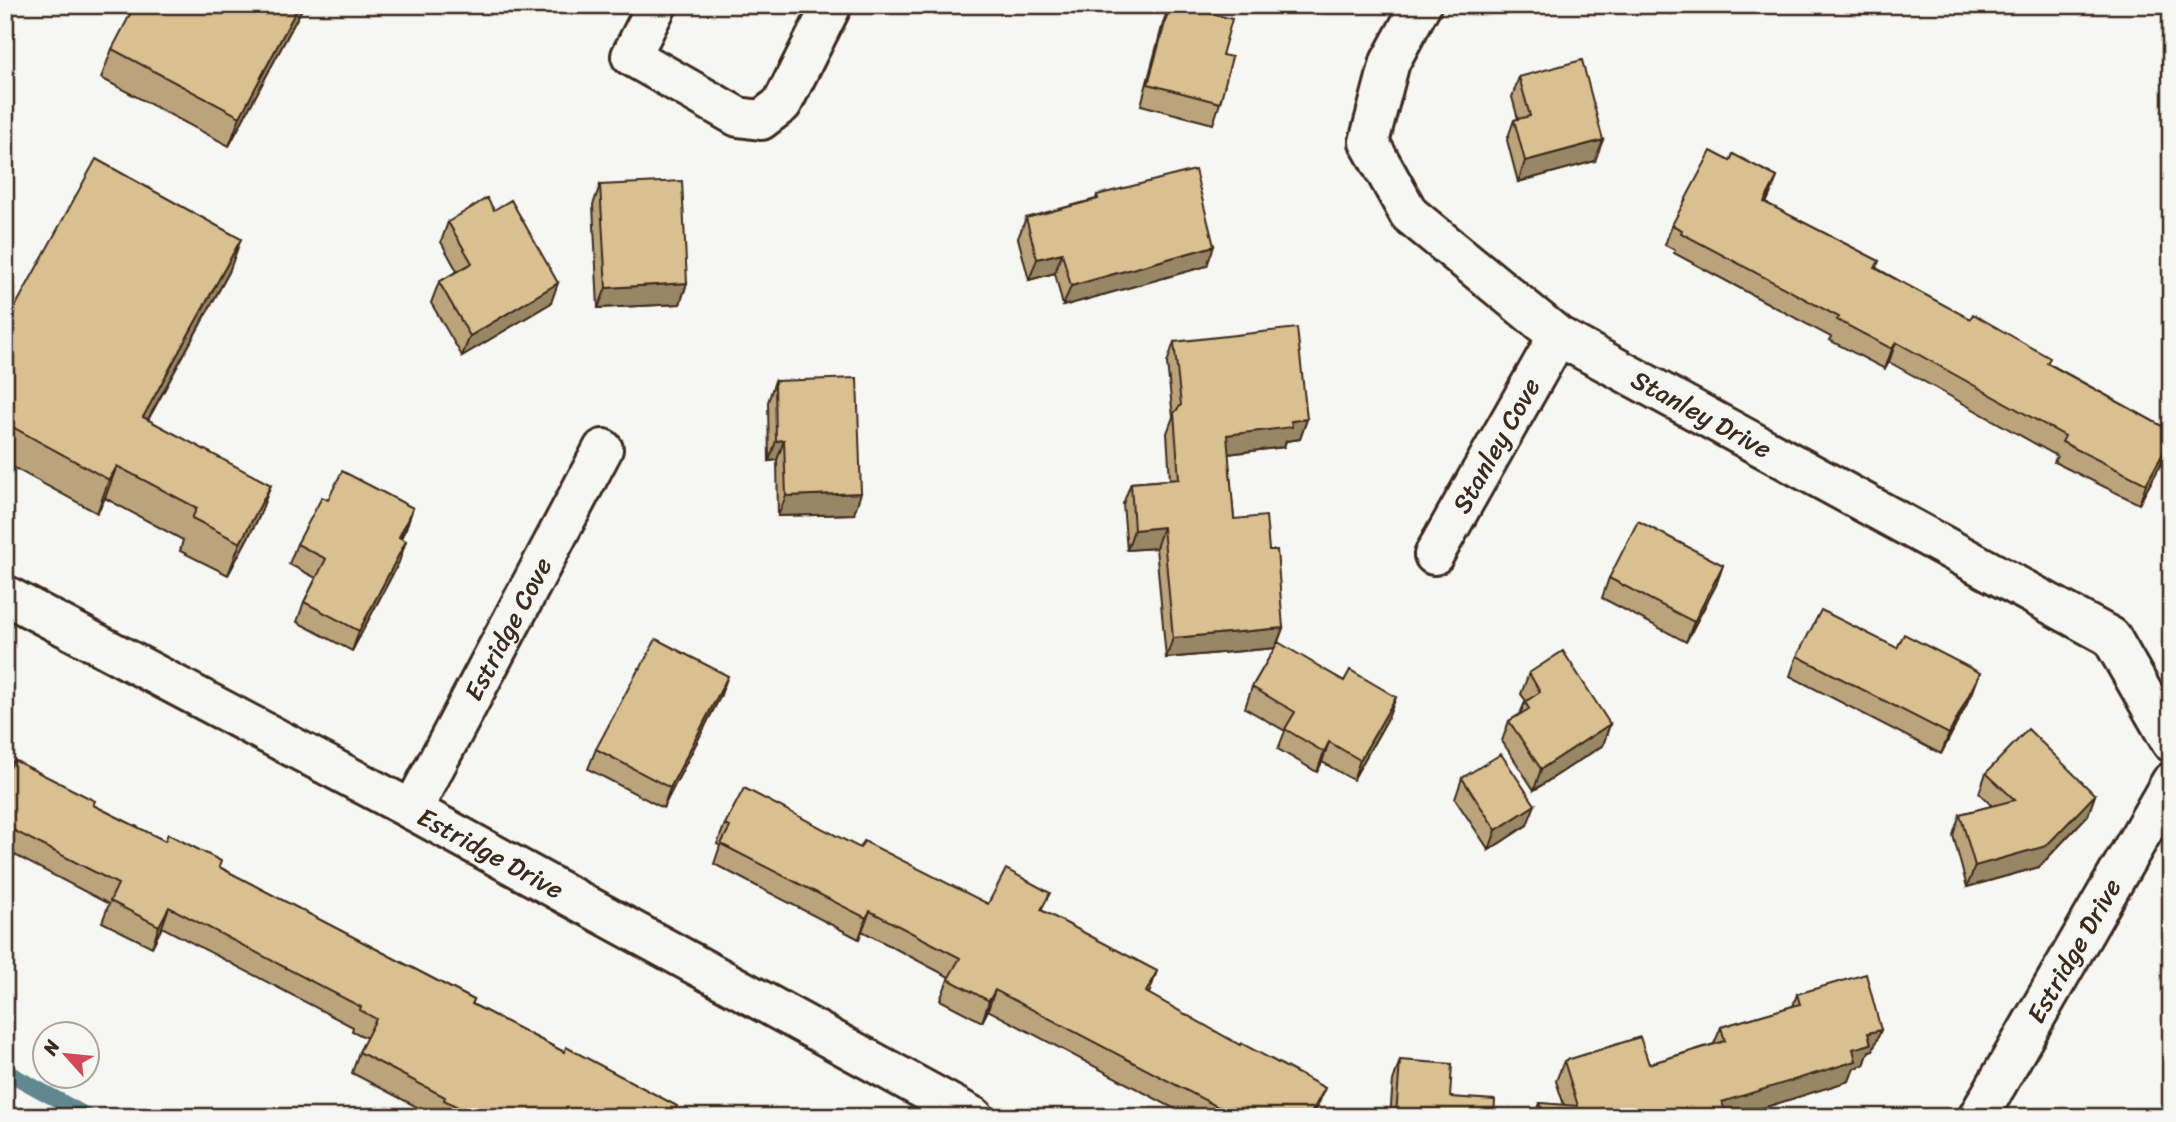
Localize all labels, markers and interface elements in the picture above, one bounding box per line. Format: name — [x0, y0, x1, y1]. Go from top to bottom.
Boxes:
street label: Stanley Drive — [1623, 357, 1781, 471]
street label: Stanley Cove — [1439, 369, 1553, 522]
street label: Estridge Cove — [451, 549, 565, 709]
street label: Estridge Drive — [409, 794, 573, 912]
street label: Estridge Drive — [2014, 869, 2134, 1032]
north arrow — [32, 1020, 102, 1090]
text: N — [33, 1033, 69, 1062]

